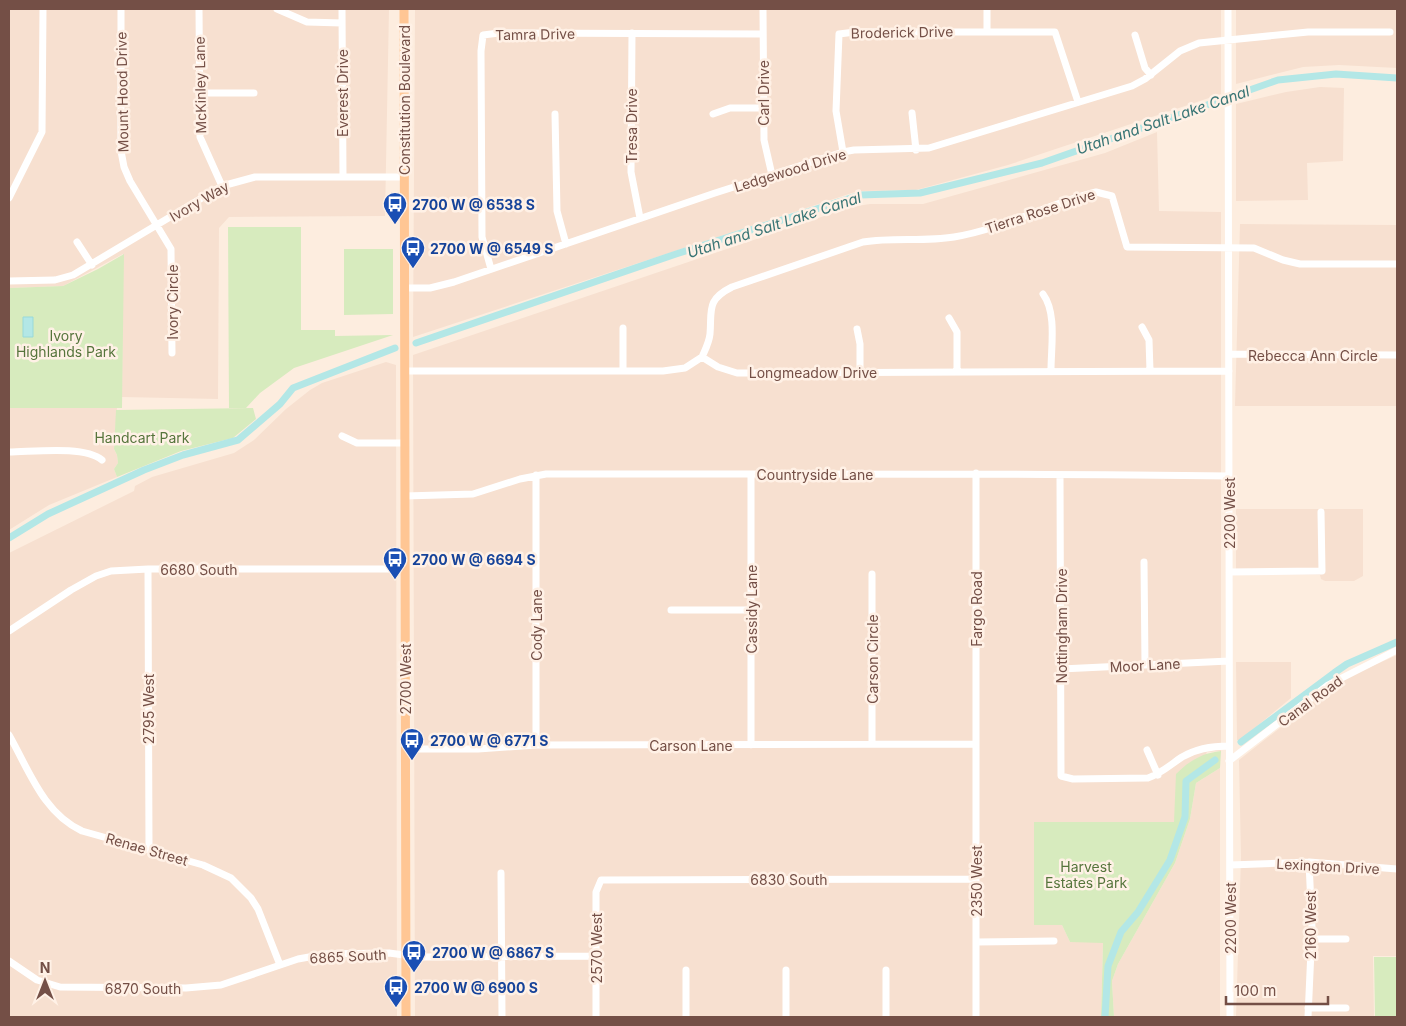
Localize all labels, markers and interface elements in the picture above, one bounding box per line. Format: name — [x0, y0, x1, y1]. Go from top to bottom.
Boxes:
street label: Broderick Drive — [851, 23, 953, 41]
street label: Constitution Boulevard — [396, 25, 413, 175]
street label: Tamra Drive — [495, 25, 575, 43]
street label: Mount Hood Drive — [112, 32, 132, 152]
street label: McKinley Lane — [191, 36, 209, 134]
street label: Everest Drive — [334, 49, 351, 137]
street label: Carl Drive — [755, 60, 772, 126]
water label: Utah and Salt Lake Canal — [1074, 81, 1252, 159]
street label: Tresa Drive — [623, 88, 640, 164]
street label: Ledgewood Drive — [732, 145, 848, 195]
street label: Ivory Way — [166, 177, 232, 225]
street label: Tierra Rose Drive — [983, 185, 1097, 237]
water label: Utah and Salt Lake Canal — [685, 188, 864, 262]
bus stop icon: 2700 W @ 6538 S — [382, 191, 408, 225]
place label: 2700 W @ 6538 S — [412, 196, 535, 213]
bus stop icon: 2700 W @ 6549 S — [400, 235, 426, 269]
place label: 2700 W @ 6549 S — [430, 240, 553, 257]
street label: Ivory Circle — [164, 264, 181, 340]
park label: Ivory Highlands Park — [16, 327, 116, 360]
street label: Rebecca Ann Circle — [1248, 347, 1378, 364]
street label: Longmeadow Drive — [749, 364, 877, 381]
park label: Handcart Park — [94, 429, 190, 446]
street label: Countryside Lane — [757, 466, 873, 483]
street label: 2200 West — [1221, 477, 1238, 549]
bus stop icon: 2700 W @ 6694 S — [382, 546, 408, 580]
place label: 2700 W @ 6694 S — [412, 551, 536, 568]
street label: 6680 South — [160, 561, 238, 578]
street label: Cassidy Lane — [743, 565, 760, 653]
street label: Nottingham Drive — [1053, 568, 1070, 684]
street label: Fargo Road — [968, 571, 985, 647]
street label: Cody Lane — [528, 589, 545, 661]
street label: Carson Circle — [864, 614, 881, 704]
street label: 2700 West — [397, 643, 414, 715]
street label: Moor Lane — [1109, 655, 1181, 675]
street label: Canal Road — [1275, 672, 1345, 730]
street label: 2795 West — [140, 673, 157, 744]
bus stop icon: 2700 W @ 6771 S — [399, 727, 425, 761]
place label: 2700 W @ 6771 S — [430, 732, 549, 749]
street label: Carson Lane — [649, 737, 733, 754]
street label: Renae Street — [104, 829, 190, 869]
street label: 2350 West — [968, 845, 985, 917]
street label: Lexington Drive — [1276, 855, 1380, 877]
park label: Harvest Estates Park — [1045, 858, 1127, 891]
street label: 6830 South — [750, 871, 828, 888]
street label: 2200 West — [1222, 882, 1239, 954]
street label: 2160 West — [1302, 890, 1319, 959]
street label: 2570 West — [588, 912, 605, 983]
bus stop icon: 2700 W @ 6867 S — [401, 939, 427, 973]
place label: 2700 W @ 6867 S — [432, 944, 554, 961]
street label: 6865 South — [309, 945, 387, 967]
north arrow — [20, 956, 70, 1006]
text: N — [40, 959, 50, 976]
bus stop icon: 2700 W @ 6900 S — [383, 974, 409, 1008]
scale bar — [1226, 974, 1328, 1006]
place label: 2700 W @ 6900 S — [414, 979, 538, 996]
street label: 6870 South — [105, 980, 181, 997]
text: 100 m — [1234, 981, 1276, 1000]

